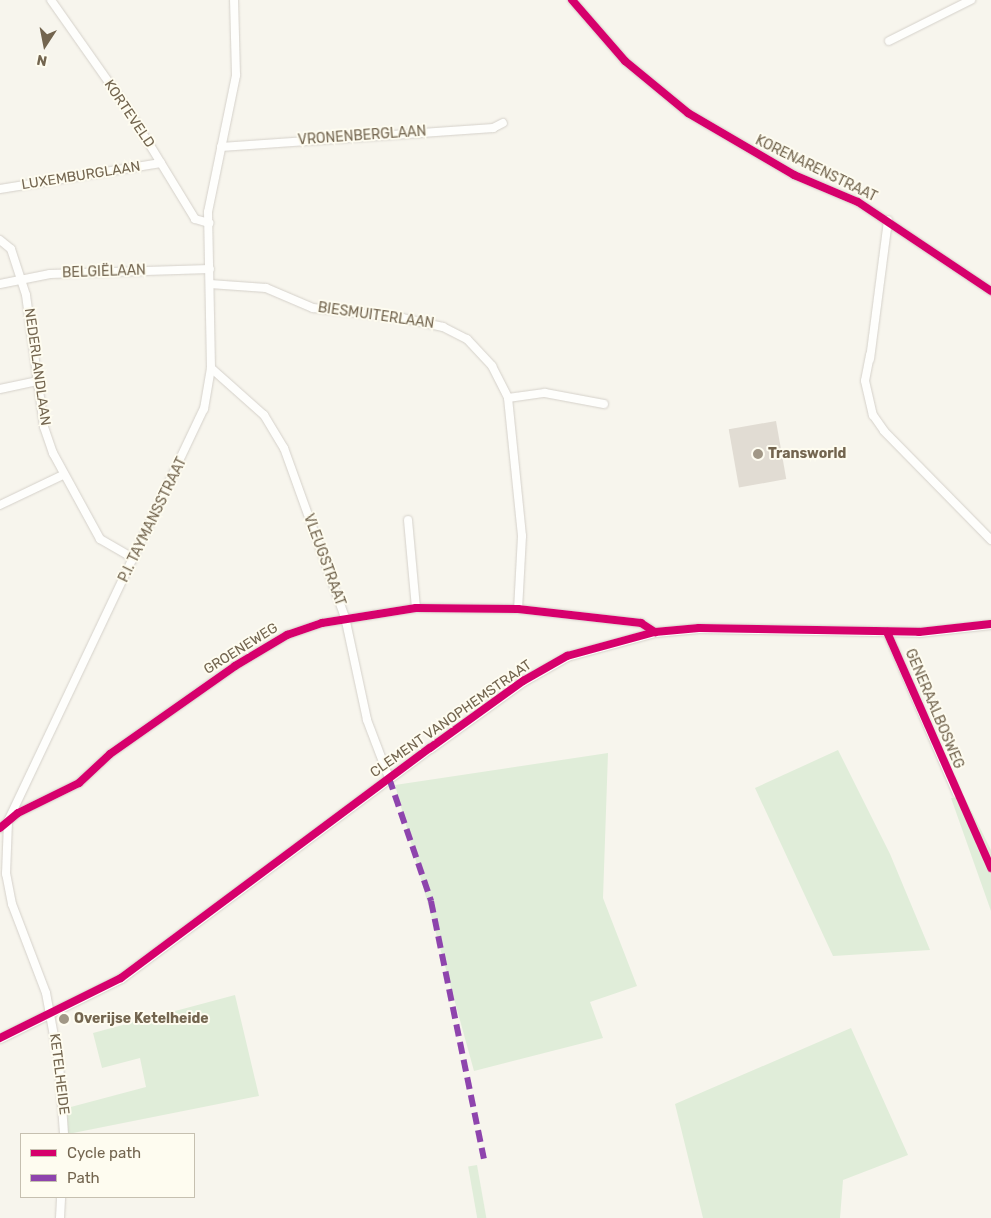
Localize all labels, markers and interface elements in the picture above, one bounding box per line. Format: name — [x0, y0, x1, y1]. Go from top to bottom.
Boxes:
north arrow — [20, 20, 70, 70]
text: N — [35, 51, 49, 70]
street label: KORTEVELD — [100, 77, 158, 151]
street label: VRONENBERGLAAN — [297, 123, 427, 149]
street label: KORENARENSTRAAT — [752, 132, 880, 206]
street label: LUXEMBURGLAAN — [20, 158, 142, 194]
street label: BELGIËLAAN — [62, 262, 146, 282]
street label: BIESMUITERLAAN — [317, 300, 435, 332]
street label: NEDERLANDLAAN — [20, 307, 54, 427]
place label: Transworld — [768, 446, 846, 462]
marker: Transworld — [752, 448, 764, 460]
street label: P.I. TAYMANSSTRAAT — [115, 455, 191, 585]
street label: VLEUGSTRAAT — [300, 512, 348, 608]
street label: GROENEWEG — [201, 620, 281, 678]
street label: GENERAALBOSWEG — [901, 647, 967, 771]
street label: CLEMENT VANOPHEMSTRAAT — [367, 657, 535, 781]
place label: Overijse Ketelheide — [74, 1011, 209, 1027]
marker: Overijse Ketelheide — [58, 1013, 70, 1025]
street label: KETELHEIDE — [46, 1032, 72, 1116]
legend — [20, 1133, 195, 1198]
text: Cycle path — [67, 1144, 141, 1162]
text: Path — [67, 1169, 100, 1187]

